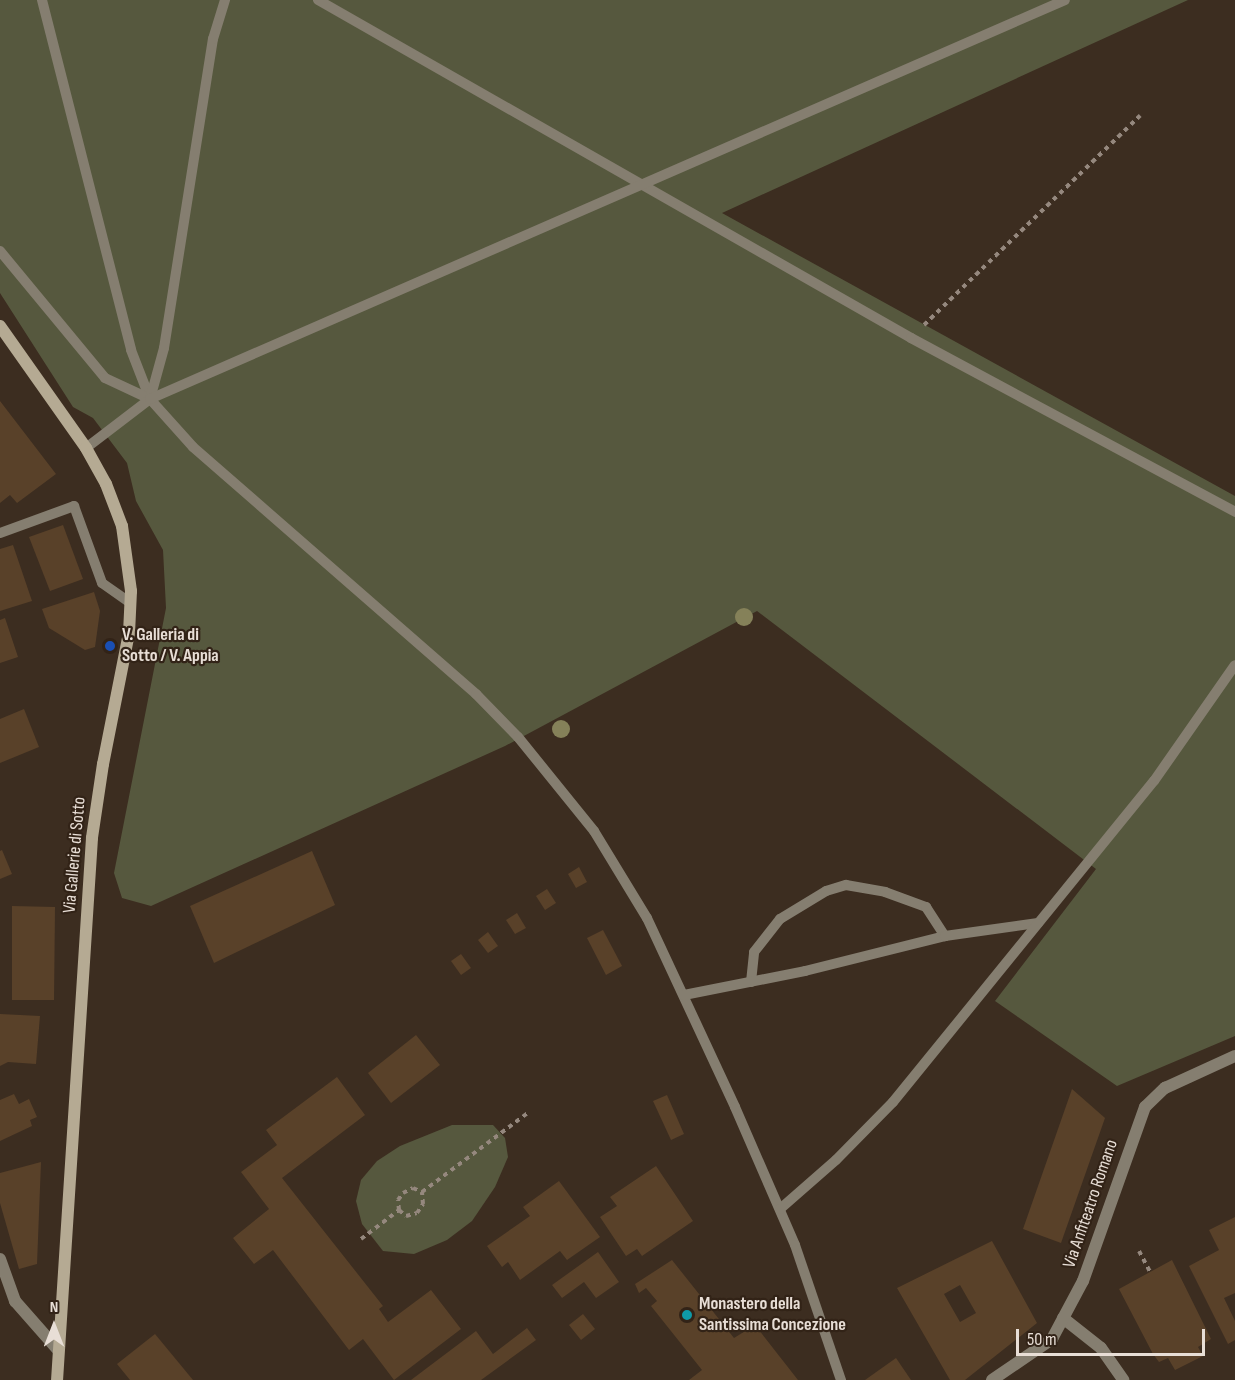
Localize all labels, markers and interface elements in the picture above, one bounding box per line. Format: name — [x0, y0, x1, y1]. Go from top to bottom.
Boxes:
place label: V. Galleria di Sotto / V. Appia — [122, 625, 219, 668]
marker: V. Galleria di Sotto / V. Appia — [103, 639, 117, 653]
street label: Via Gallerie di Sotto — [59, 796, 91, 914]
street label: Via Anfiteatro Romano — [1059, 1137, 1123, 1271]
place label: Monastero della Santissima Concezione — [699, 1294, 846, 1336]
north arrow — [24, 1296, 84, 1356]
text: N — [50, 1298, 58, 1317]
marker: Monastero della Santissima Concezione — [680, 1308, 694, 1322]
scale bar — [1019, 1317, 1208, 1355]
text: 50 m — [1027, 1329, 1057, 1350]

